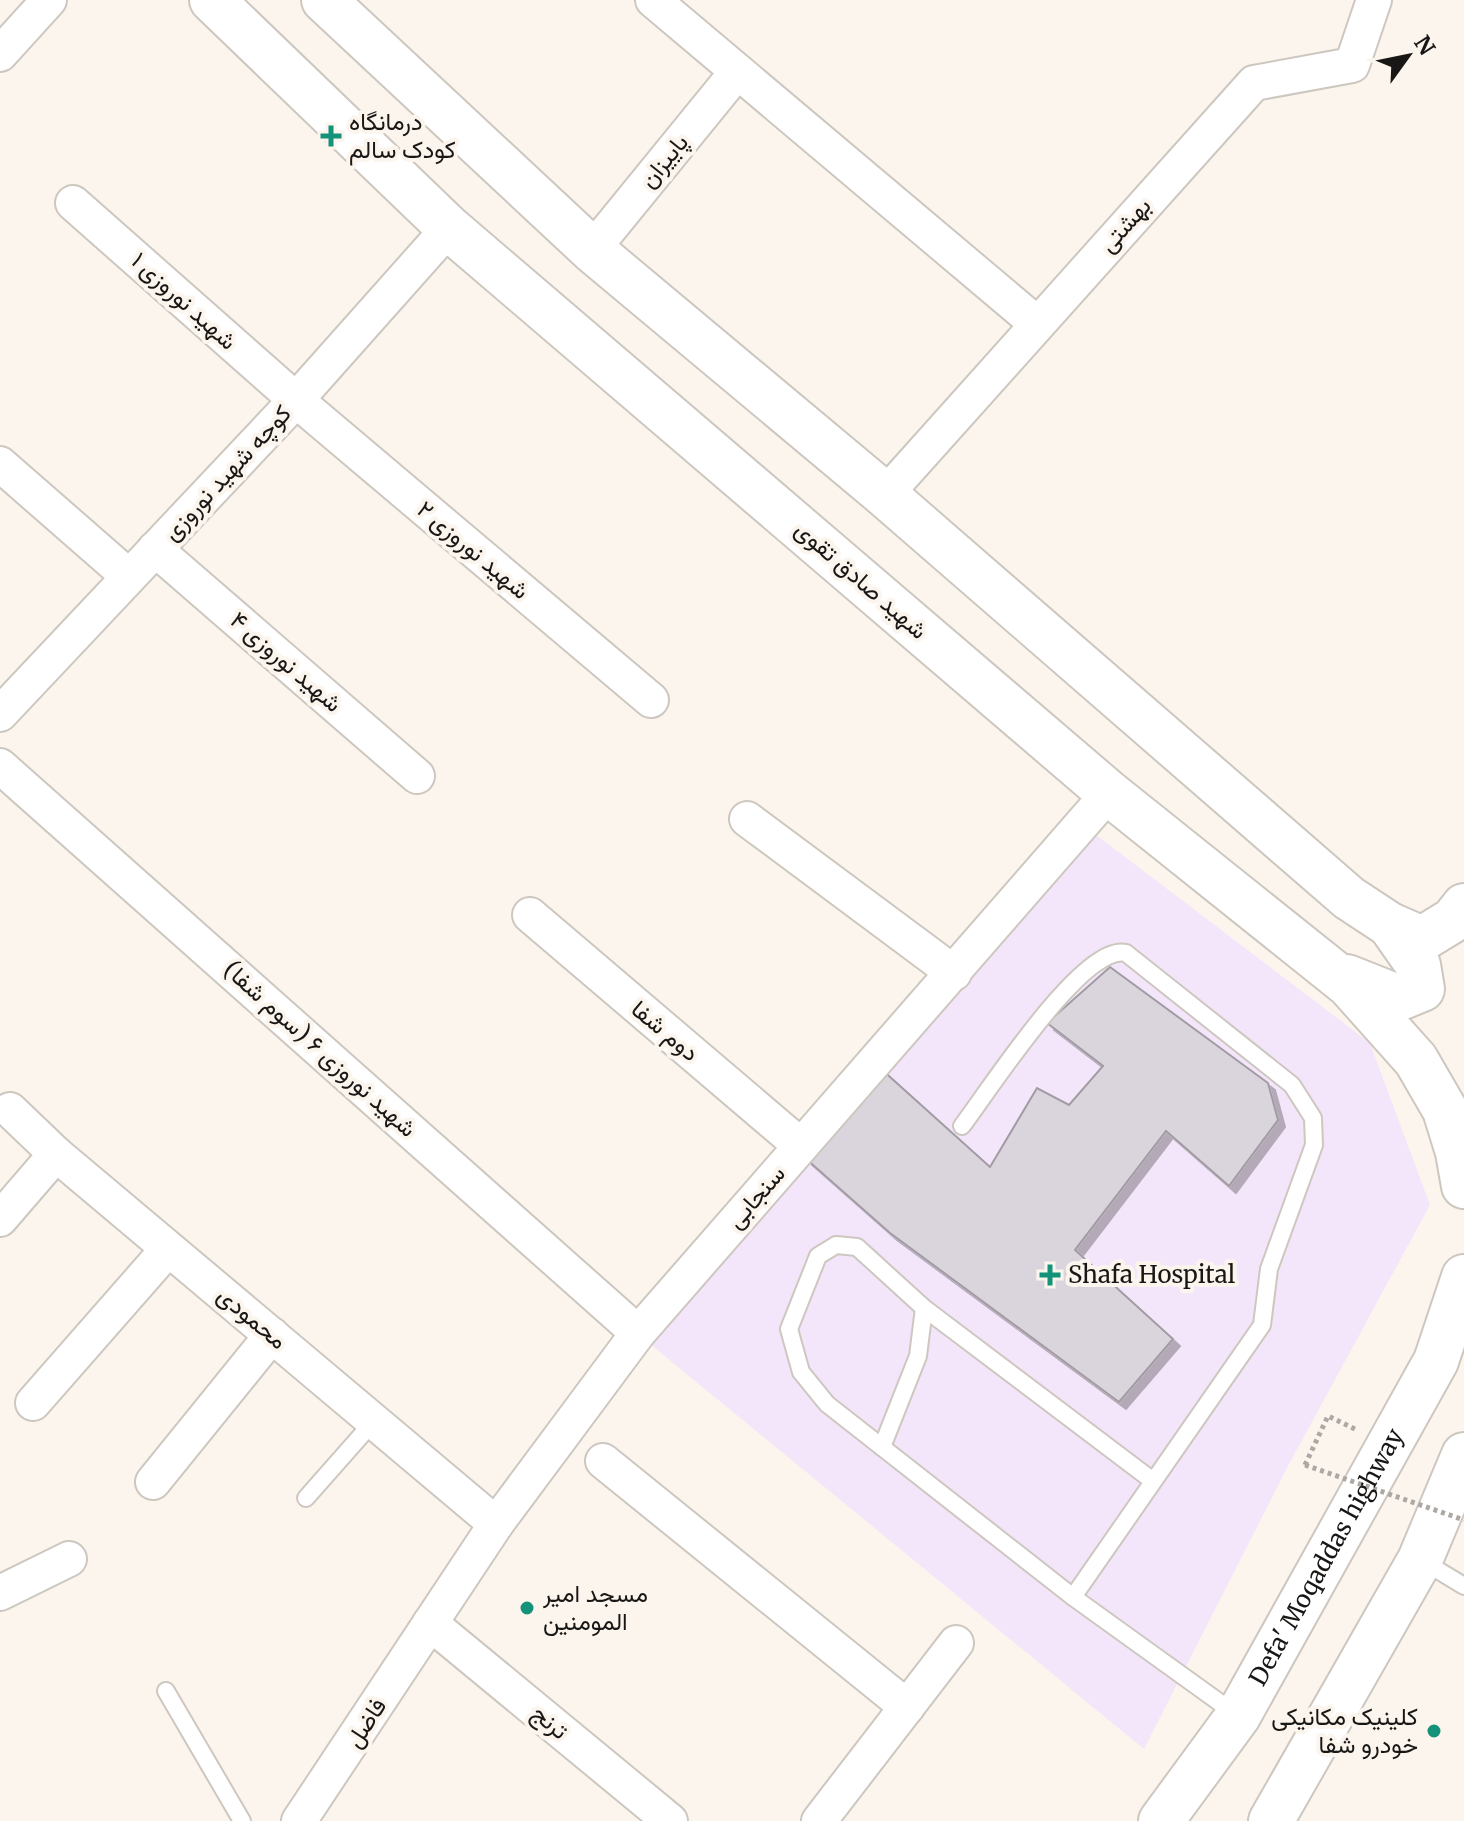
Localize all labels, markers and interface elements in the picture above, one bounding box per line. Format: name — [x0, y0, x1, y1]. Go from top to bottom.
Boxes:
north arrow — [1368, 16, 1448, 96]
text: N — [1408, 30, 1442, 61]
place label: درمانگاه کودک سالم — [349, 106, 456, 166]
marker: درمانگاه کودک سالم — [320, 125, 342, 147]
street label: پاییزان — [632, 127, 696, 195]
street label: بهشتی — [1092, 191, 1157, 259]
street label: شهید نوروزی ۱ — [125, 245, 244, 356]
street label: کوچه شهید نوروزی — [156, 398, 298, 548]
street label: شهید نوروزی ۲ — [411, 494, 536, 606]
street label: شهید صادق تقوی — [789, 514, 934, 646]
street label: شهید نوروزی ۴ — [224, 604, 349, 719]
street label: شهید نوروزی ۶ (سوم شفا) — [217, 954, 423, 1144]
street label: دوم شفا — [624, 993, 706, 1069]
street label: سنجابی — [719, 1158, 792, 1235]
place label: Shafa Hospital — [1068, 1259, 1235, 1290]
marker: Shafa Hospital — [1039, 1264, 1061, 1286]
street label: محمودی — [211, 1279, 294, 1356]
street label: Defa' Moqaddas highway — [1242, 1423, 1410, 1691]
place label: مسجد امیر المومنین — [542, 1578, 648, 1637]
marker: مسجد امیر المومنین — [518, 1599, 536, 1617]
street label: فاضل — [338, 1692, 393, 1754]
street label: ترنج — [524, 1697, 575, 1747]
place label: کلینیک مکانیکی خودرو شفا — [1271, 1701, 1418, 1760]
marker: کلینیک مکانیکی خودرو شفا — [1425, 1722, 1443, 1740]

